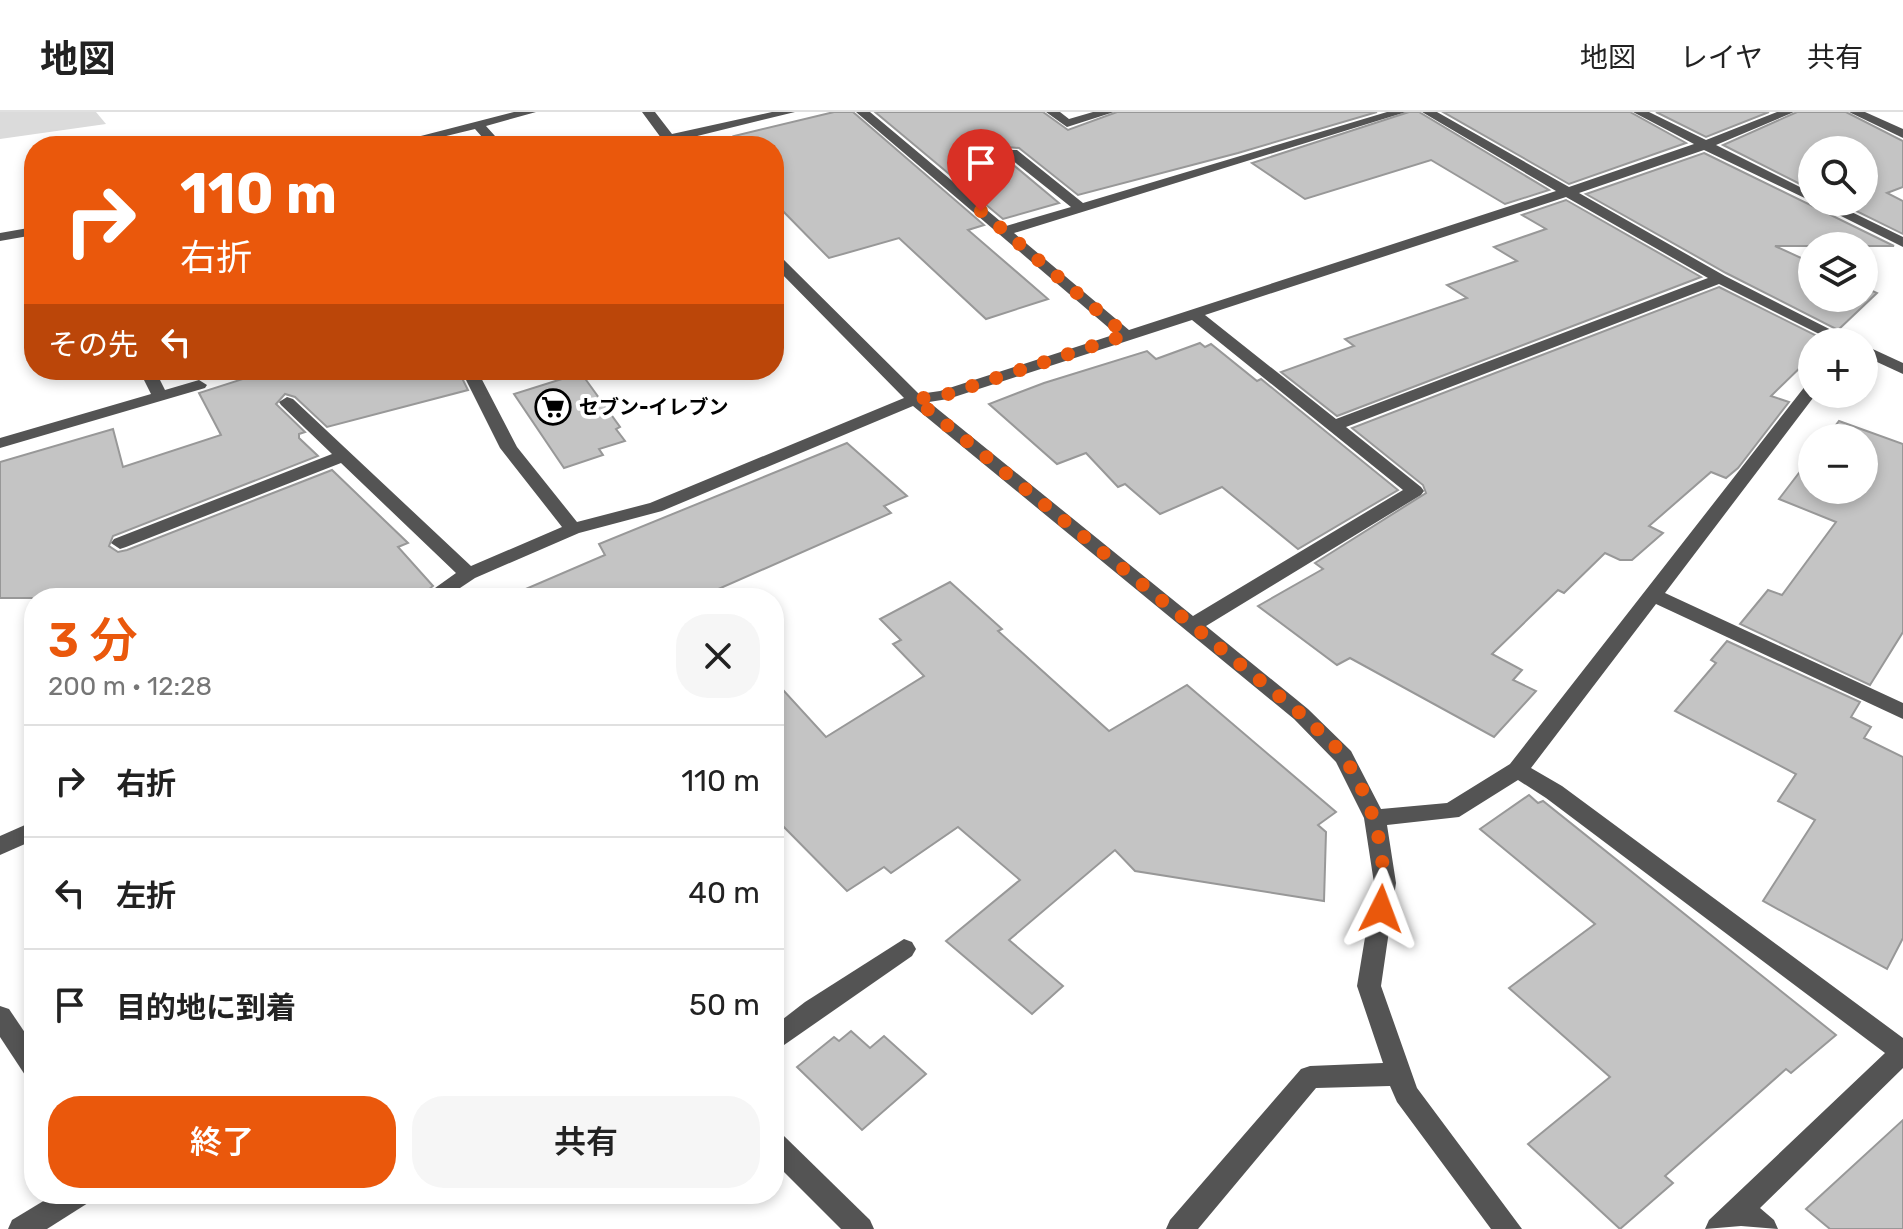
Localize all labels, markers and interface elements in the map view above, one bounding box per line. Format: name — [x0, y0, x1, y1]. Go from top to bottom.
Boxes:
text: 地図 — [40, 36, 116, 82]
text: 地図 — [1580, 41, 1636, 74]
text: レイヤ — [1680, 41, 1763, 74]
text: 共有 — [1807, 41, 1863, 74]
pin — [947, 129, 1015, 211]
map controls — [1798, 136, 1878, 504]
button: search — [1798, 136, 1878, 216]
icon: arrive — [959, 141, 1003, 185]
text: 110 m — [180, 161, 337, 227]
icon: right — [48, 168, 152, 272]
button: layers — [1798, 232, 1878, 312]
text: 右折 — [180, 236, 252, 279]
icon: left — [154, 320, 198, 364]
text: その先 — [48, 327, 138, 363]
button: + — [1798, 328, 1878, 408]
supermarket icon: セブン-イレブン — [534, 388, 572, 426]
place label: セブン-イレブン — [579, 395, 729, 419]
button: − — [1798, 424, 1878, 504]
text: 3 分 — [48, 612, 138, 669]
button: close — [676, 614, 760, 698]
text: 200 m · 12:28 — [48, 671, 212, 702]
icon: right — [48, 759, 92, 803]
text: 110 m — [681, 763, 760, 799]
text: 右折 — [116, 766, 176, 802]
position arrow — [1339, 867, 1423, 951]
icon: left — [48, 871, 92, 915]
text: 40 m — [688, 875, 760, 911]
text: 左折 — [116, 878, 176, 914]
icon: arrive — [48, 983, 92, 1027]
text: 50 m — [689, 987, 760, 1023]
text: 目的地に到着 — [116, 990, 296, 1026]
button: 終了 — [48, 1096, 396, 1188]
button: 共有 — [412, 1096, 760, 1188]

